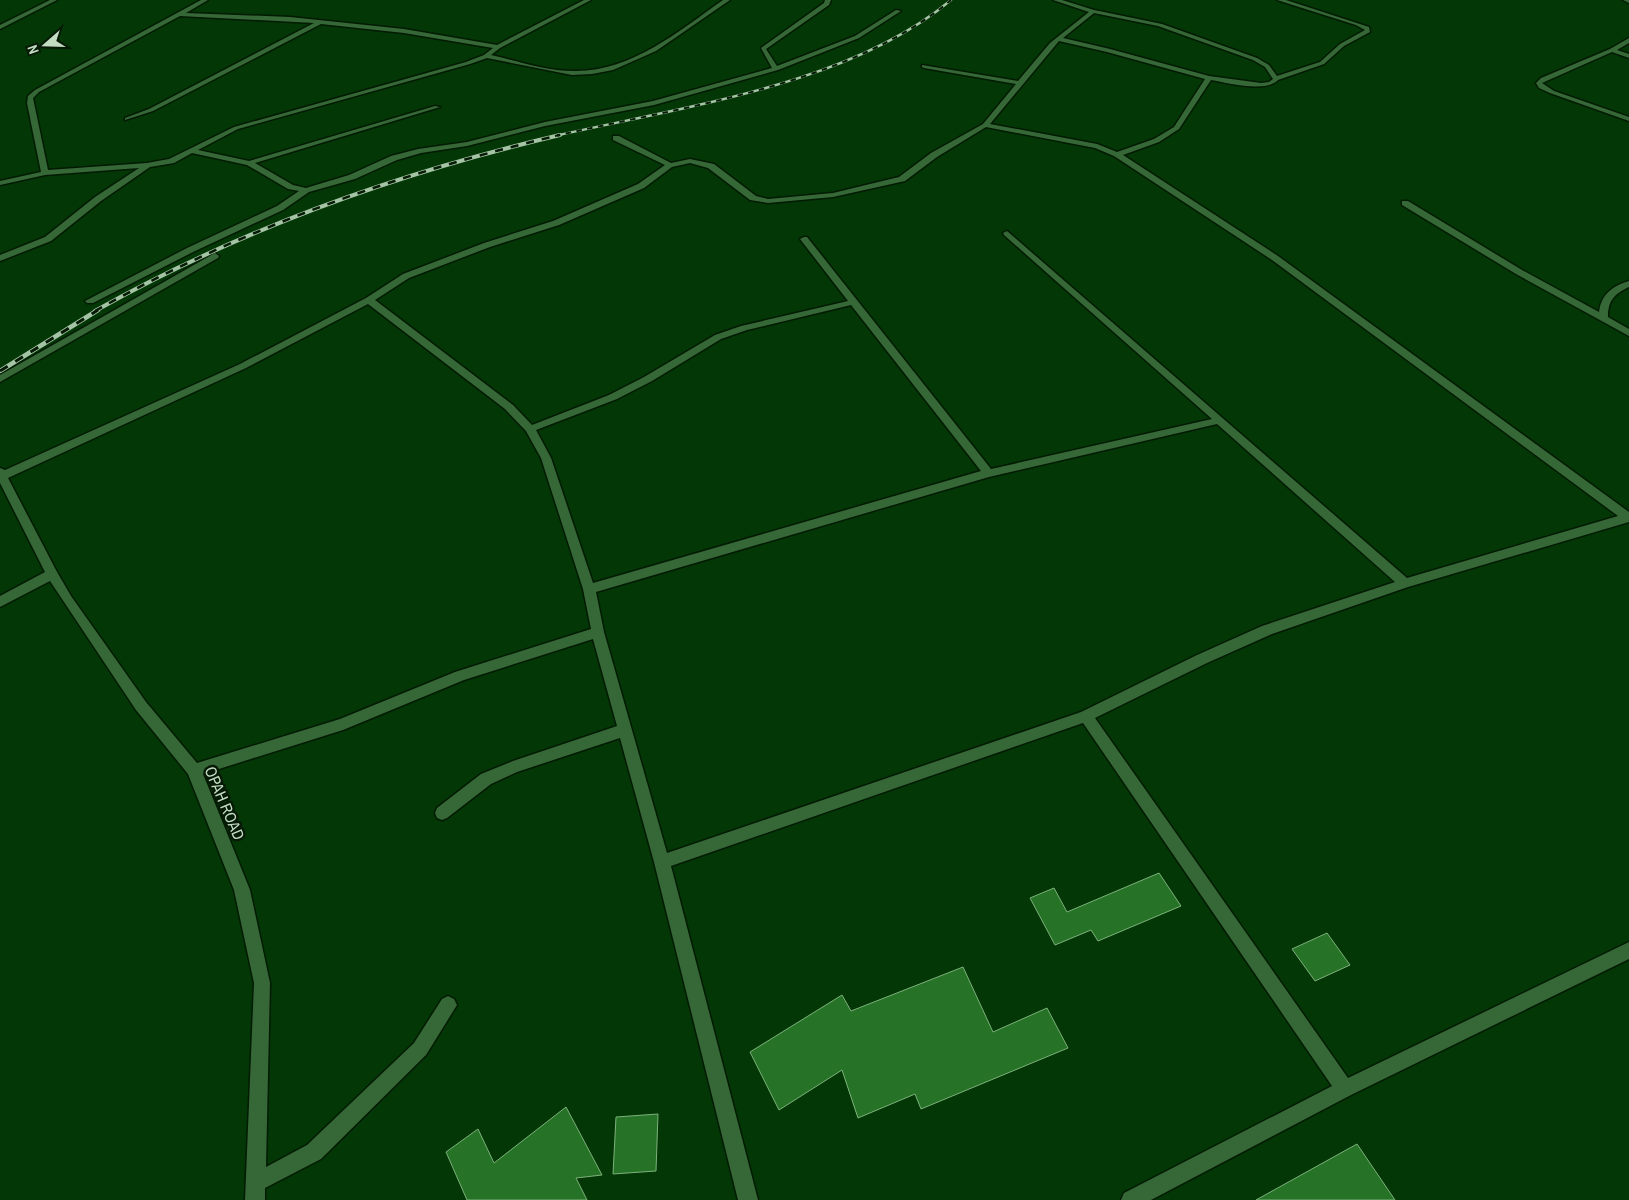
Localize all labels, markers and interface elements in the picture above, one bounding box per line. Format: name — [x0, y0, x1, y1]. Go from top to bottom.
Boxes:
north arrow — [20, 20, 70, 70]
text: N — [23, 42, 43, 56]
street label: OPAH ROAD — [200, 763, 250, 843]

